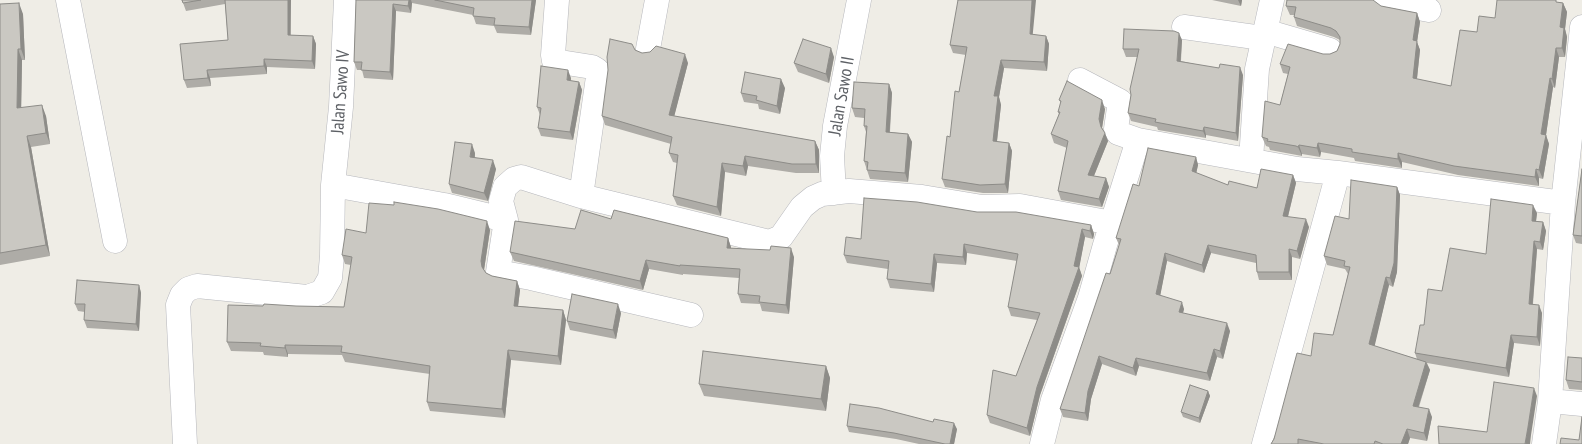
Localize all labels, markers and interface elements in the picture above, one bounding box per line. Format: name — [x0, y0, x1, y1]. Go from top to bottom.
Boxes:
street label: Jalan Sawo IV — [327, 49, 355, 135]
street label: Jalan Sawo II — [824, 55, 860, 137]

